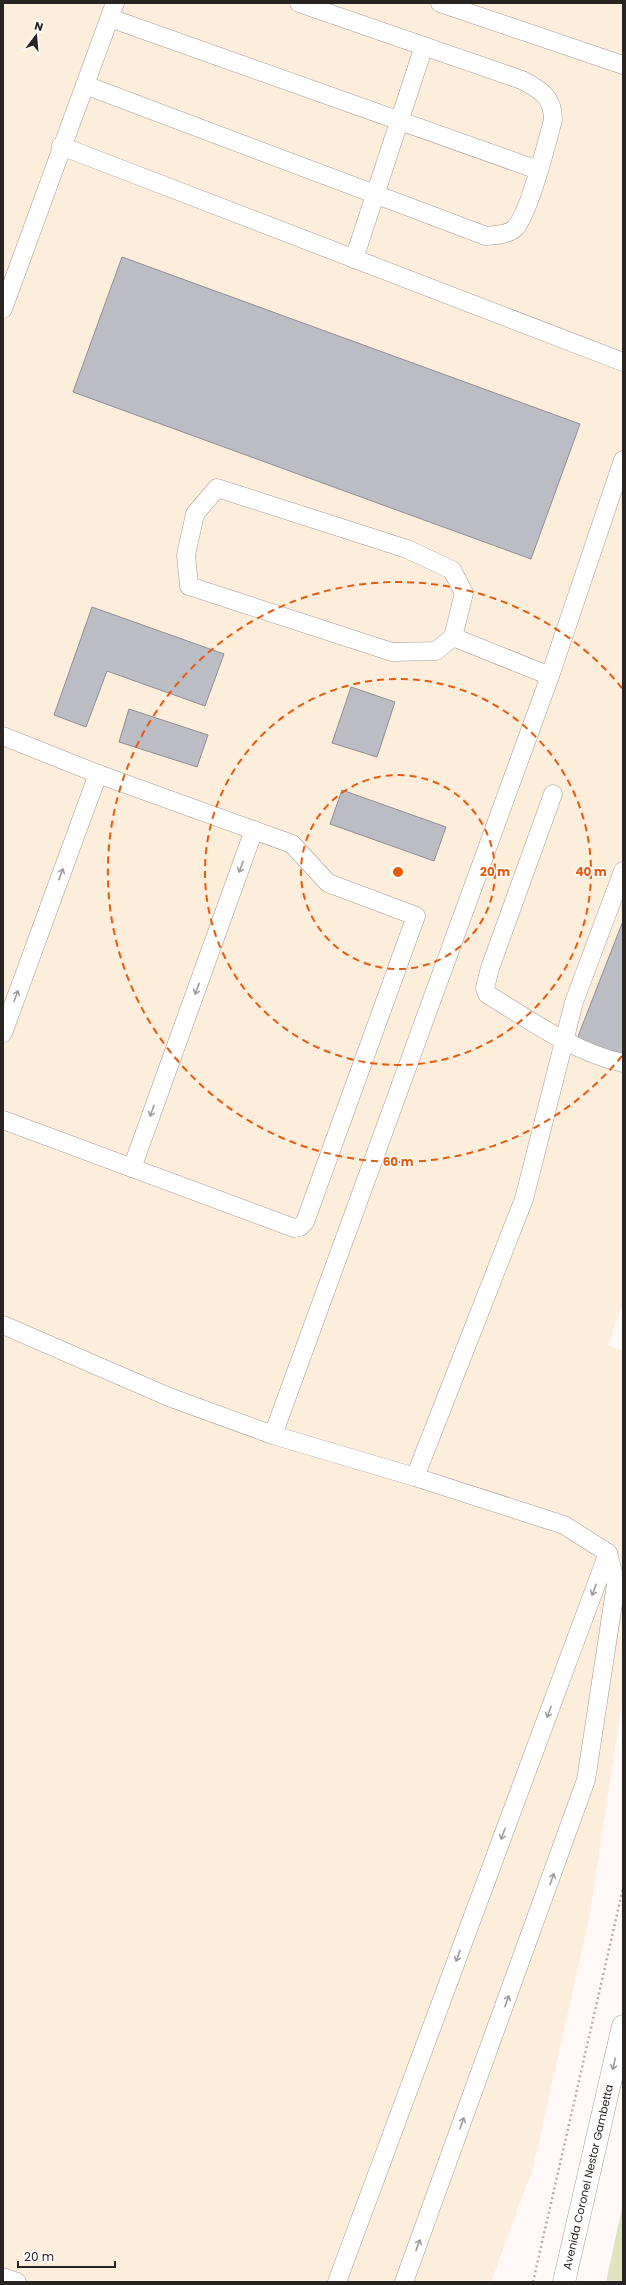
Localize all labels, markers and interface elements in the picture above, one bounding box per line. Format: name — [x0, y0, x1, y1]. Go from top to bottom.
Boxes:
north arrow — [16, 16, 56, 56]
text: N — [33, 18, 45, 35]
one-way arrow — [237, 860, 244, 873]
text: 20 m — [480, 863, 510, 880]
text: 40 m — [575, 863, 607, 880]
centre of rings — [391, 865, 405, 879]
one-way arrow — [58, 869, 66, 881]
one-way arrow — [192, 982, 200, 994]
one-way arrow — [13, 991, 21, 1003]
one-way arrow — [148, 1105, 156, 1117]
text: 60 m — [383, 1153, 414, 1170]
one-way arrow — [590, 1583, 597, 1596]
one-way arrow — [544, 1705, 552, 1717]
one-way arrow — [499, 1827, 507, 1839]
one-way arrow — [548, 1873, 556, 1885]
one-way arrow — [454, 1949, 462, 1961]
one-way arrow — [504, 1995, 511, 2008]
one-way arrow — [610, 2057, 618, 2070]
street label: Avenida Coronel Nestor Gambetta — [559, 2083, 617, 2271]
one-way arrow — [459, 2118, 467, 2130]
one-way arrow — [414, 2240, 422, 2252]
scale bar — [18, 2243, 115, 2269]
text: 20 m — [24, 2248, 54, 2265]

